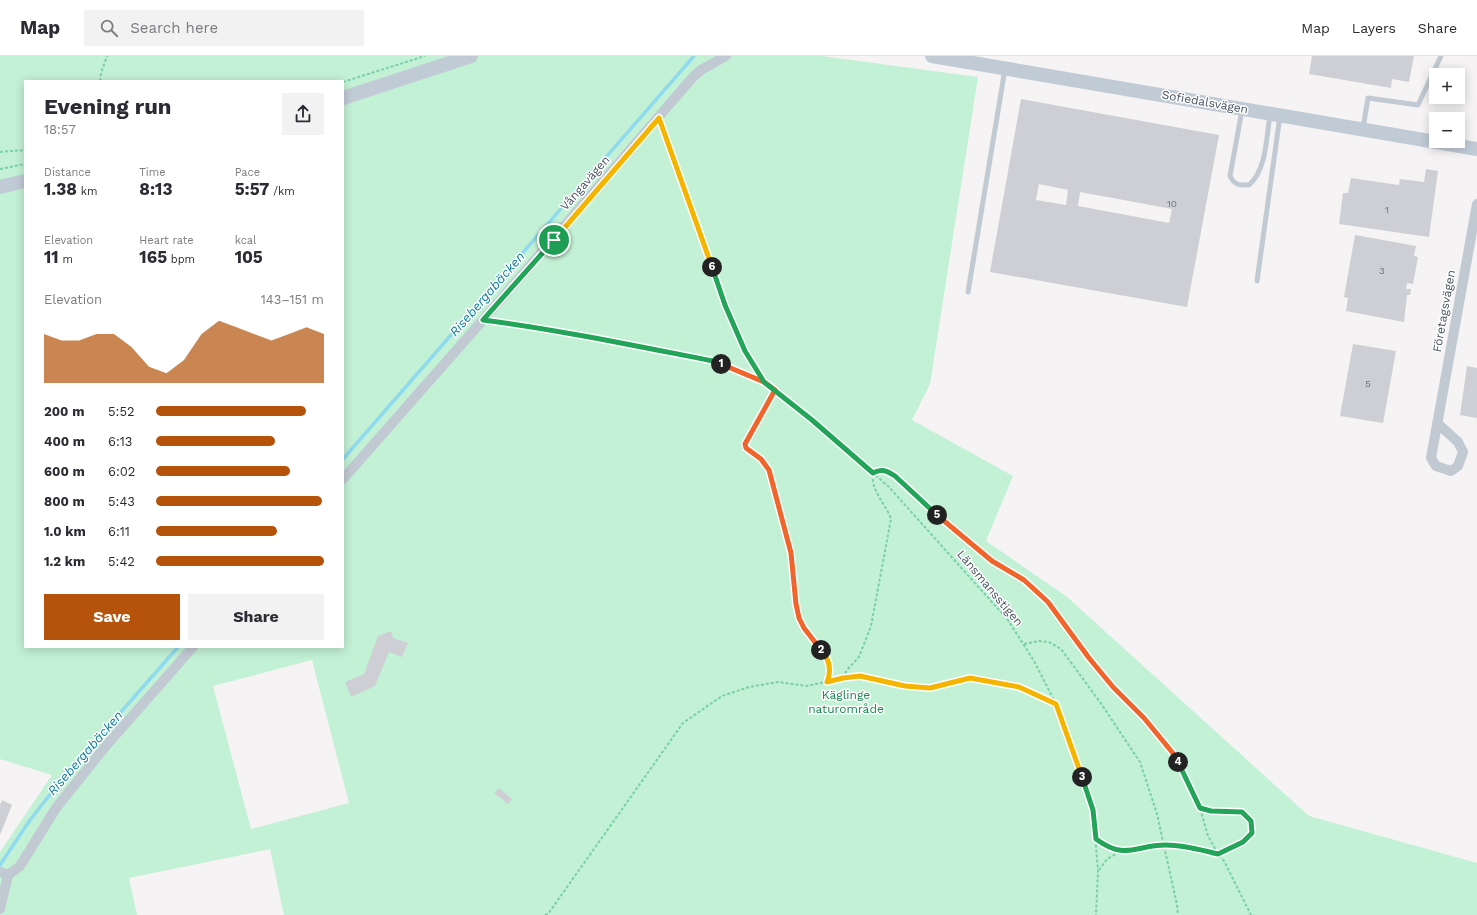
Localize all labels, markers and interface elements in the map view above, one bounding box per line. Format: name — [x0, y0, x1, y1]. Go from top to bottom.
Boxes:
search box — [84, 10, 364, 46]
text: Map — [20, 16, 60, 39]
icon: search — [98, 17, 120, 39]
text: Search here — [130, 19, 218, 37]
text: Map — [1301, 20, 1330, 36]
text: Layers — [1352, 20, 1396, 36]
text: Share — [1418, 20, 1457, 36]
map controls — [1429, 68, 1465, 148]
button: + — [1429, 68, 1465, 104]
street label: Sofiedalsvägen — [1161, 88, 1249, 116]
button: share — [282, 93, 324, 135]
text: Evening run — [44, 94, 172, 119]
button: − — [1429, 112, 1465, 148]
text: 18:57 — [44, 122, 76, 137]
street label: Vångavägen — [557, 153, 613, 213]
text: Distance — [44, 166, 91, 179]
text: Time — [139, 166, 166, 179]
text: Pace — [235, 166, 260, 179]
text: 1.38 — [44, 179, 77, 199]
text: 8:13 — [139, 179, 173, 199]
text: 5:57 — [235, 179, 269, 199]
text: km — [77, 185, 97, 198]
text: /km — [269, 185, 295, 198]
house number: 10 — [1167, 198, 1177, 209]
house number: 1 — [1385, 204, 1389, 215]
pin — [537, 223, 571, 257]
icon: arrive — [543, 229, 565, 251]
text: Elevation — [44, 234, 93, 247]
text: Heart rate — [139, 234, 194, 247]
text: kcal — [235, 234, 256, 247]
text: 11 — [44, 247, 59, 267]
text: 165 — [139, 247, 167, 267]
text: 105 — [235, 247, 263, 267]
water label: Risebergabäcken — [446, 249, 528, 339]
text: m — [59, 253, 73, 266]
text: bpm — [167, 253, 195, 266]
pin: 6 — [702, 257, 722, 277]
text: 6 — [709, 260, 715, 273]
house number: 3 — [1379, 265, 1385, 276]
street label: Företagsvägen — [1430, 269, 1458, 353]
text: Elevation — [44, 292, 102, 307]
text: 143–151 m — [261, 292, 324, 307]
pin: 1 — [711, 354, 731, 374]
text: 1 — [719, 357, 723, 370]
house number: 5 — [1365, 378, 1371, 389]
text: 200 m — [44, 404, 84, 419]
text: 5:52 — [108, 404, 135, 419]
text: 400 m — [44, 434, 85, 449]
text: 6:13 — [108, 434, 132, 449]
text: 600 m — [44, 464, 85, 479]
text: 6:02 — [108, 464, 135, 479]
text: 800 m — [44, 494, 85, 509]
text: 5:43 — [108, 494, 135, 509]
pin: 5 — [927, 505, 947, 525]
text: 5 — [934, 508, 940, 521]
text: 1.0 km — [44, 524, 86, 539]
text: 6:11 — [108, 524, 130, 539]
street label: Länsmansstigen — [954, 547, 1026, 629]
text: 1.2 km — [44, 554, 85, 569]
text: 5:42 — [108, 554, 135, 569]
button: Save — [44, 594, 180, 640]
button: Share — [188, 594, 324, 640]
pin: 2 — [811, 640, 831, 660]
text: 2 — [818, 643, 824, 656]
park label: Käglinge naturområde — [808, 688, 884, 716]
water label: Risebergabäcken — [44, 708, 126, 798]
pin: 4 — [1168, 752, 1188, 772]
text: 4 — [1174, 755, 1182, 768]
pin: 3 — [1072, 767, 1092, 787]
text: 3 — [1079, 770, 1085, 783]

